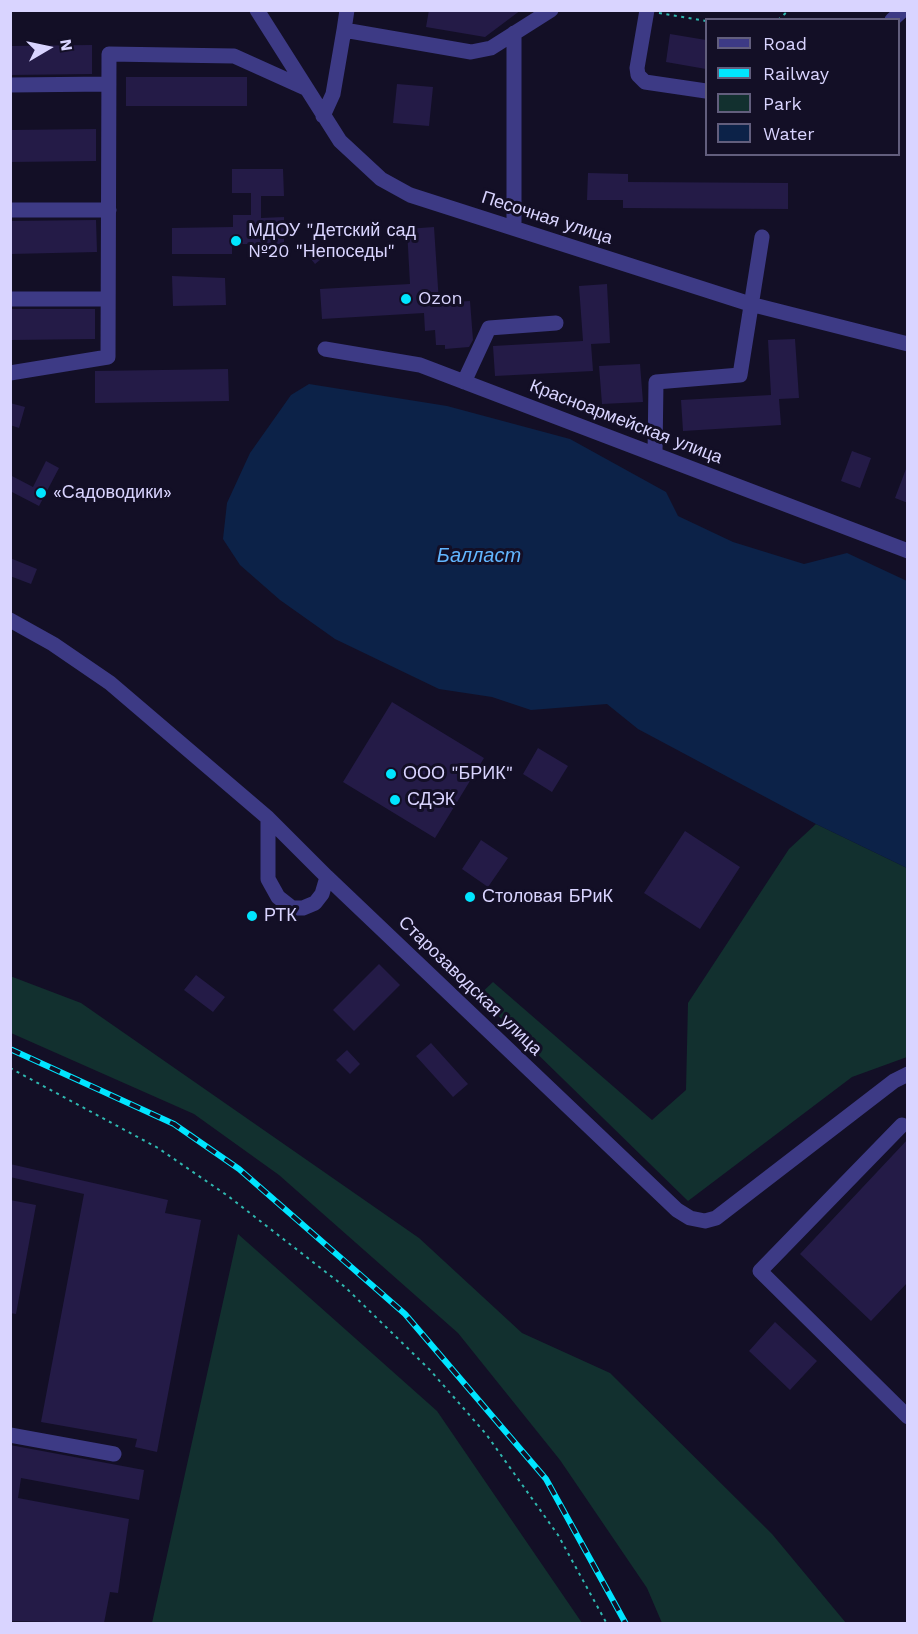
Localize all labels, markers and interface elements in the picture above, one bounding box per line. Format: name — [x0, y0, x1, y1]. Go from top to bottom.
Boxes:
north arrow — [18, 18, 78, 78]
legend — [705, 18, 900, 156]
text: Road — [763, 33, 807, 54]
text: N — [56, 38, 77, 52]
text: Railway — [763, 63, 829, 84]
text: Park — [763, 93, 802, 114]
text: Water — [763, 123, 815, 144]
street label: Песочная улица — [479, 187, 615, 249]
place label: МДОУ "Детский сад №20 "Непоседы" — [248, 220, 416, 262]
marker: МДОУ "Детский сад №20 "Непоседы" — [229, 234, 243, 248]
place label: Ozon — [418, 288, 463, 310]
marker: Ozon — [399, 292, 413, 306]
street label: Красноармейская улица — [527, 375, 725, 469]
place label: «Садоводики» — [53, 482, 172, 504]
marker: «Садоводики» — [34, 486, 48, 500]
water label: Балласт — [437, 544, 521, 568]
place label: ООО "БРИК" — [403, 763, 513, 785]
marker: ООО "БРИК" — [384, 767, 398, 781]
place label: СДЭК — [407, 789, 455, 811]
marker: СДЭК — [388, 793, 402, 807]
place label: Столовая БРиК — [482, 886, 613, 908]
marker: Столовая БРиК — [463, 890, 477, 904]
place label: РТК — [264, 905, 297, 927]
marker: РТК — [245, 909, 259, 923]
street label: Старозаводская улица — [394, 912, 546, 1060]

